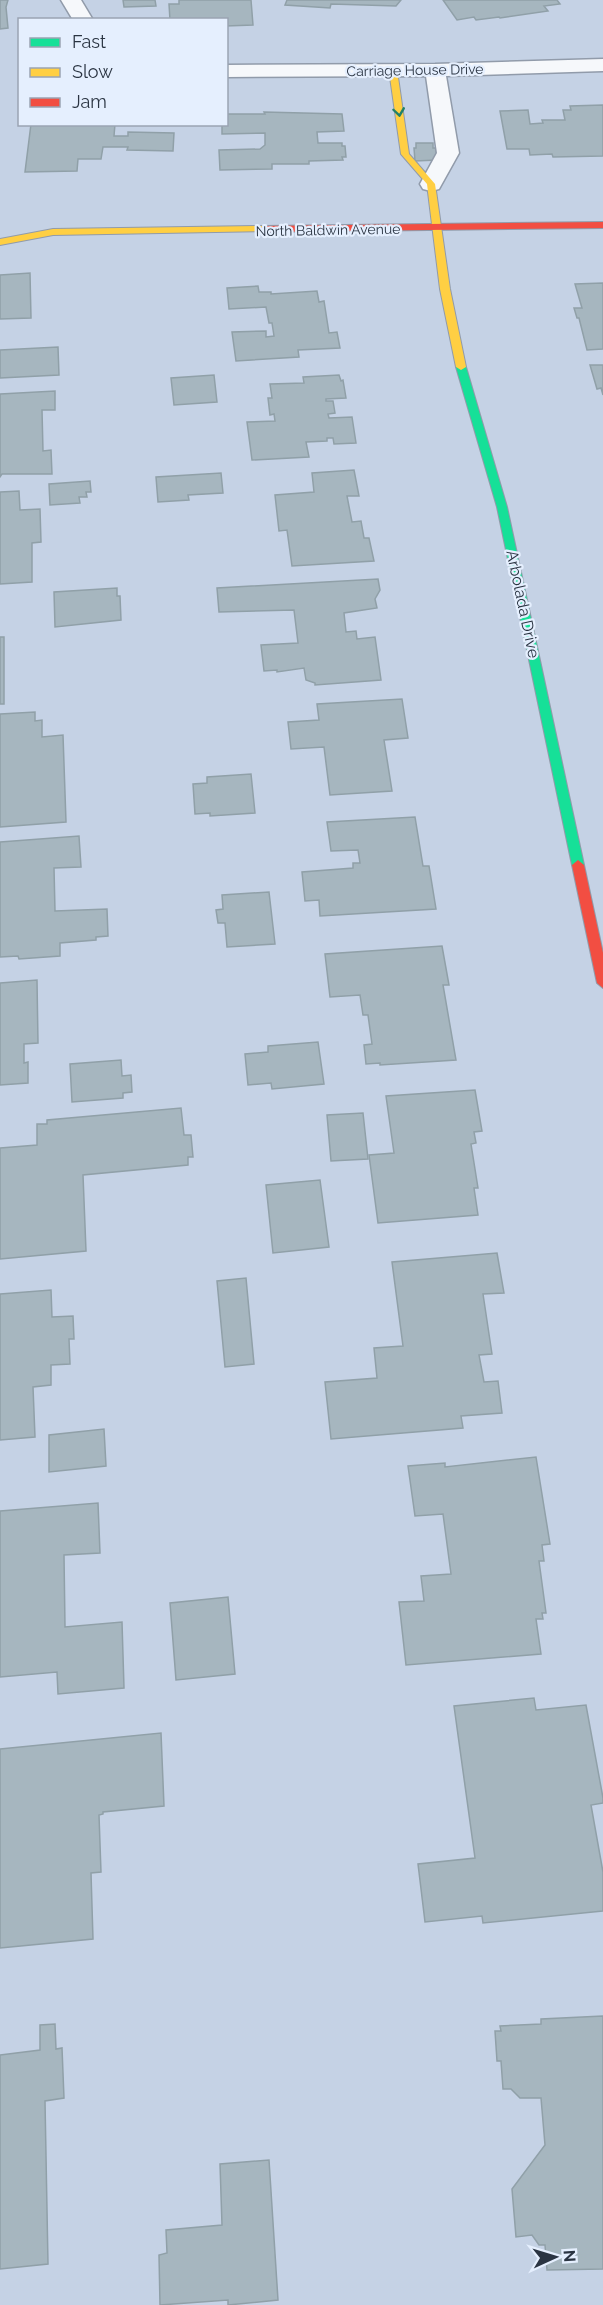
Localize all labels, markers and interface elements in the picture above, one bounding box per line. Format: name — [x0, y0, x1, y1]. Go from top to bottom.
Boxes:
legend — [18, 18, 228, 126]
text: Fast — [72, 31, 106, 52]
text: Slow — [72, 61, 113, 82]
street label: Carriage House Drive — [346, 61, 484, 79]
text: Jam — [72, 91, 107, 112]
one-way arrow — [393, 108, 405, 117]
street label: North Baldwin Avenue — [256, 221, 400, 239]
street label: Arbolada Drive — [502, 548, 544, 660]
north arrow — [525, 2227, 585, 2287]
text: N — [560, 2249, 579, 2263]

